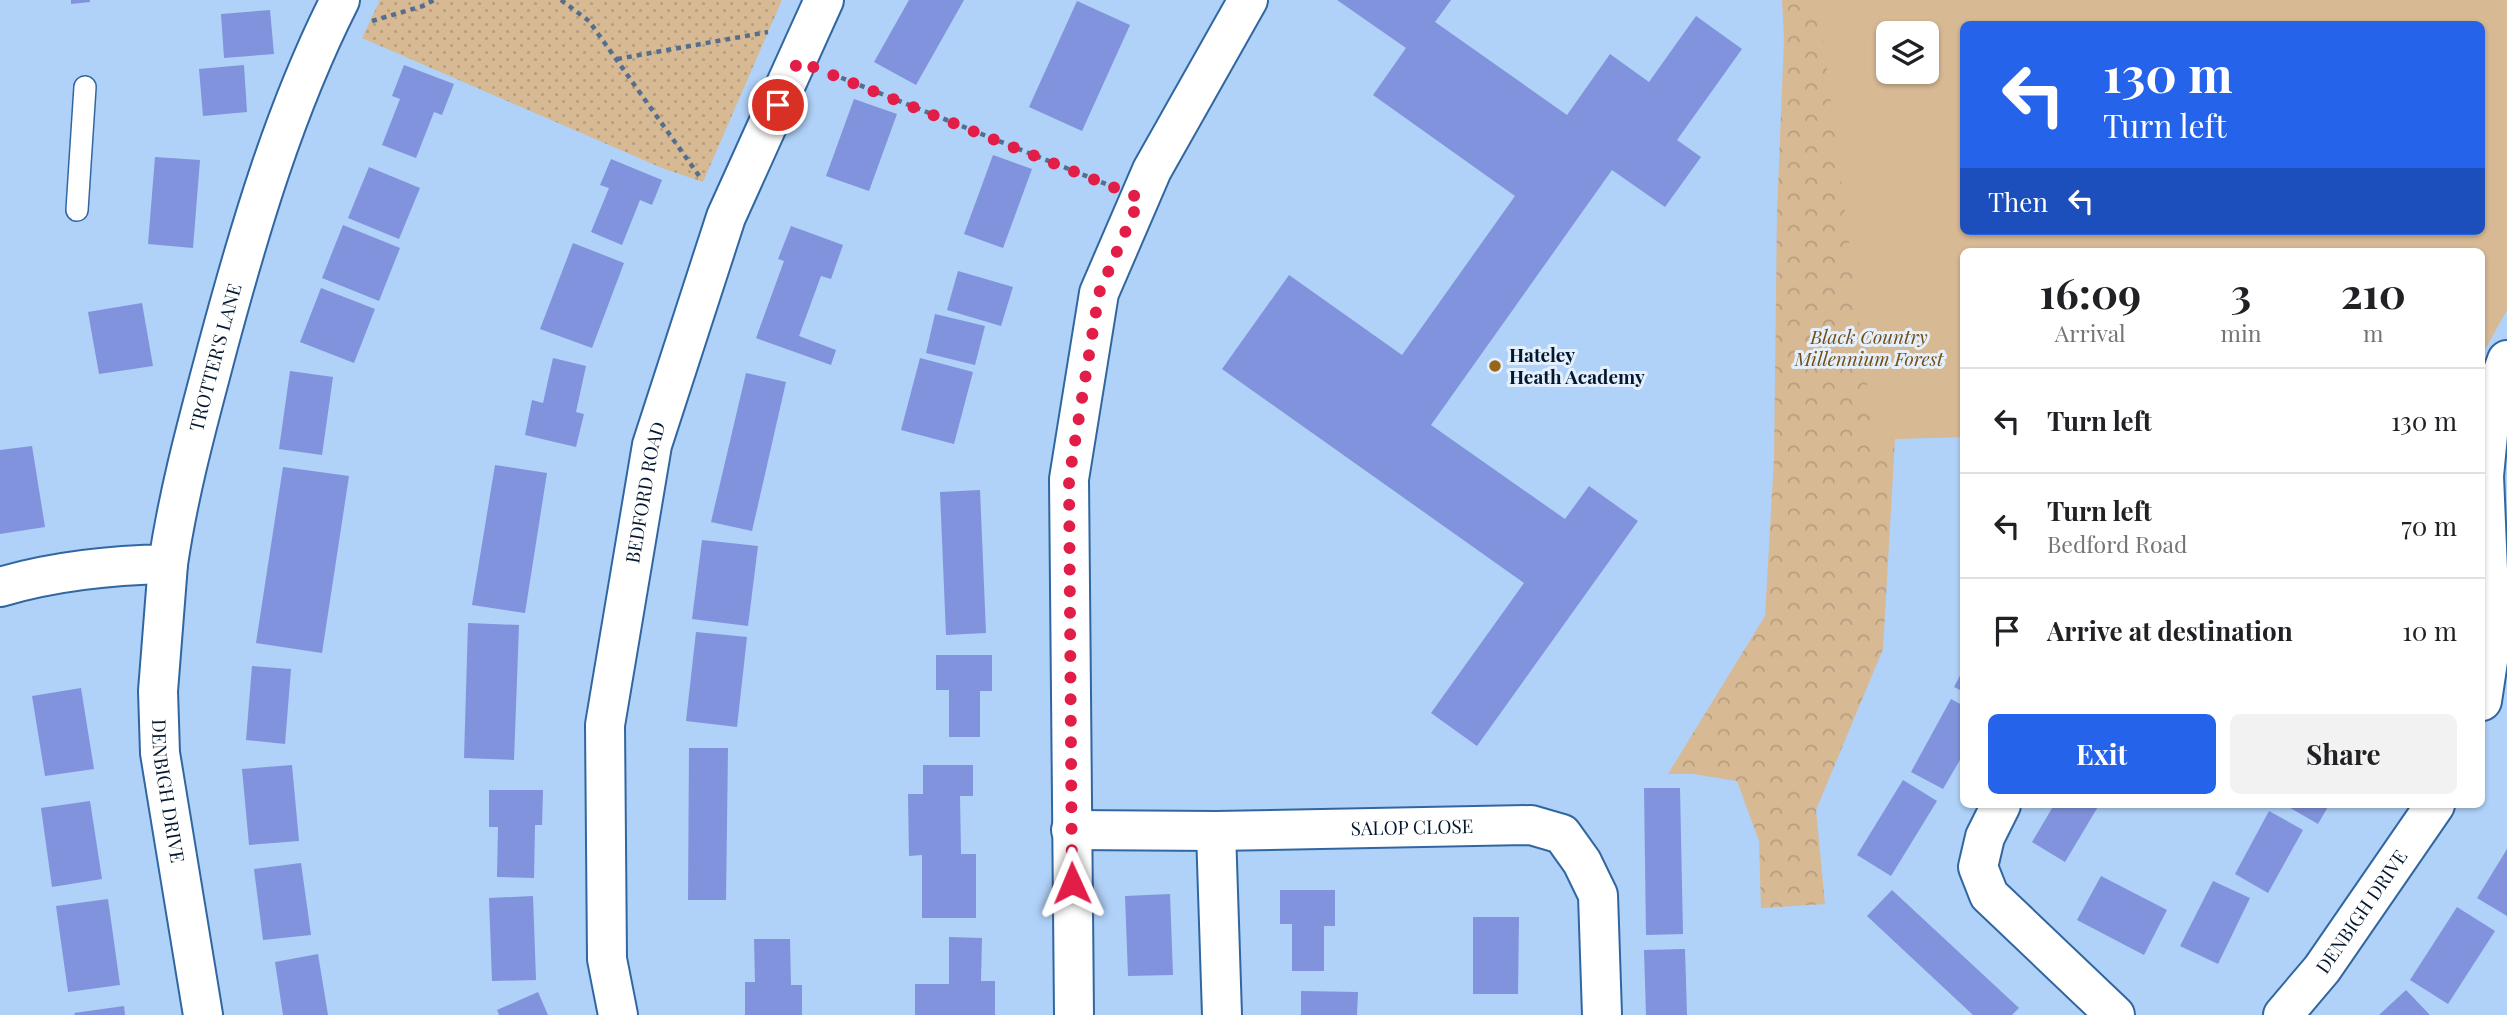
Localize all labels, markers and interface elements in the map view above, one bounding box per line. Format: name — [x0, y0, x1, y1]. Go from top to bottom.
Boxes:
map controls — [1876, 21, 1939, 84]
button: layers — [1876, 21, 1939, 84]
text: 130 m — [2103, 40, 2233, 105]
icon: left — [1988, 49, 2079, 140]
pin — [748, 75, 808, 135]
icon: arrive — [759, 86, 797, 124]
text: Turn left — [2103, 103, 2227, 146]
icon: left — [2062, 182, 2100, 220]
text: Then — [1988, 184, 2048, 219]
text: 16:09 — [2039, 264, 2141, 320]
text: 3 — [2231, 264, 2251, 320]
text: 210 — [2341, 264, 2406, 320]
street label: TROTTER'S LANE — [182, 280, 247, 434]
text: Arrival — [2055, 317, 2126, 348]
text: min — [2221, 317, 2261, 348]
text: m — [2363, 317, 2383, 348]
park label: Black Country Millennium Forest — [1794, 323, 1945, 371]
place label: Hateley Heath Academy — [1509, 341, 1645, 389]
marker: Hateley Heath Academy — [1487, 358, 1503, 374]
icon: left — [1988, 402, 2026, 440]
text: Turn left — [2047, 403, 2152, 438]
text: 130 m — [2391, 403, 2457, 438]
street label: BEDFORD ROAD — [618, 418, 671, 565]
text: Turn left — [2047, 493, 2152, 528]
icon: left — [1988, 507, 2026, 545]
text: 70 m — [2401, 508, 2457, 543]
text: Bedford Road — [2047, 528, 2187, 559]
icon: arrive — [1988, 612, 2026, 650]
text: Arrive at destination — [2047, 613, 2293, 648]
text: 10 m — [2402, 613, 2457, 648]
button: Exit — [1988, 714, 2216, 794]
button: Share — [2230, 714, 2457, 794]
street label: DENBIGH DRIVE — [147, 719, 192, 865]
street label: SALOP CLOSE — [1350, 812, 1473, 840]
street label: DENBIGH DRIVE — [2309, 844, 2413, 978]
position arrow — [1035, 846, 1109, 920]

